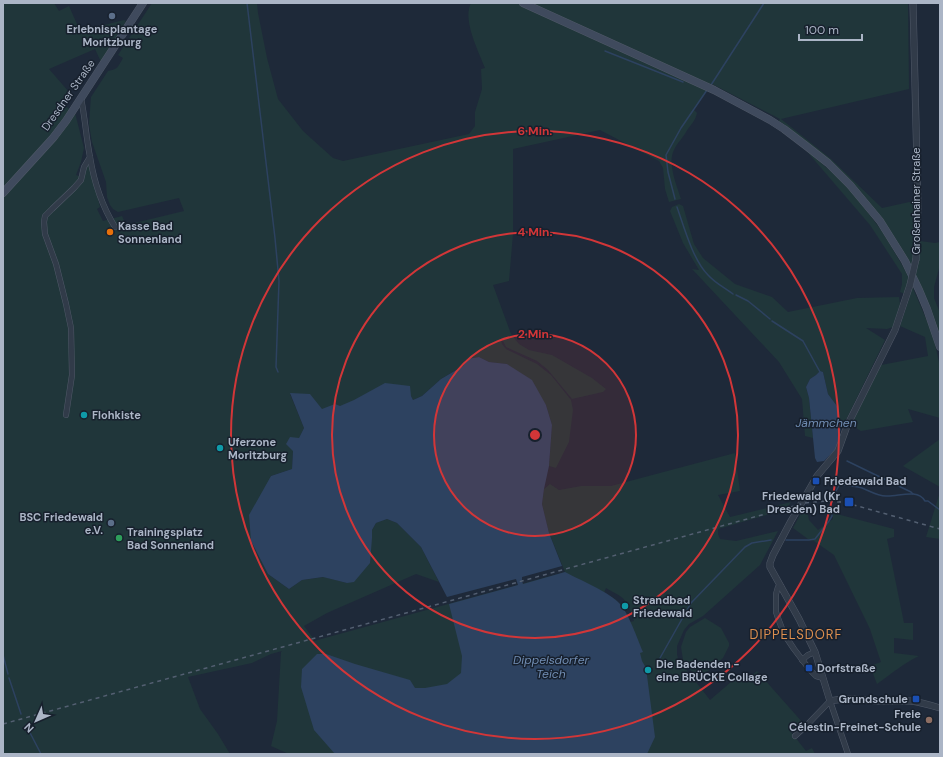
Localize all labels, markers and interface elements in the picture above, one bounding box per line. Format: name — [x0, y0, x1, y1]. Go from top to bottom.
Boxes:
marker: Erlebnisplantage Moritzburg — [107, 11, 117, 21]
scale bar — [799, 16, 862, 42]
place label: Erlebnisplantage Moritzburg — [67, 22, 158, 49]
text: 100 m — [805, 22, 839, 38]
street label: Dresdner Straße — [38, 57, 98, 133]
text: 6 Min. — [518, 123, 552, 139]
street label: Großenhainer Straße — [909, 147, 923, 255]
place label: Kasse Bad Sonnenland — [118, 219, 182, 246]
text: 4 Min. — [518, 224, 552, 240]
marker: Kasse Bad Sonnenland — [105, 227, 115, 237]
text: 2 Min. — [518, 326, 552, 342]
place label: Flohkiste — [92, 408, 141, 422]
marker: Flohkiste — [79, 410, 89, 420]
water label: Jämmchen — [795, 415, 857, 431]
centre of rings — [528, 428, 542, 442]
place label: Uferzone Moritzburg — [228, 435, 287, 462]
marker: Uferzone Moritzburg — [215, 443, 225, 453]
place label: Friedewald Bad — [824, 474, 906, 488]
marker: Friedewald Bad — [811, 476, 821, 486]
place label: Friedewald (Kr Dresden) Bad — [762, 489, 840, 516]
marker: Friedewald (Kr Dresden) Bad — [843, 496, 855, 508]
place label: BSC Friedewald e.V. — [19, 510, 103, 537]
marker: BSC Friedewald e.V. — [106, 518, 116, 528]
place label: Trainingsplatz Bad Sonnenland — [127, 525, 214, 552]
marker: Trainingsplatz Bad Sonnenland — [114, 533, 124, 543]
place label: Strandbad Friedewald — [633, 593, 692, 620]
marker: Strandbad Friedewald — [620, 601, 630, 611]
district label: DIPPELSDORF — [749, 626, 843, 643]
water label: Dippelsdorfer Teich — [513, 652, 589, 682]
place label: Die Badenden - eine BRÜCKE Collage — [656, 657, 768, 684]
place label: Dorfstraße — [817, 661, 876, 675]
marker: Dorfstraße — [804, 663, 814, 673]
marker: Die Badenden - eine BRÜCKE Collage — [643, 665, 653, 675]
place label: Grundschule — [839, 692, 908, 706]
marker: Grundschule — [911, 694, 921, 704]
north arrow — [16, 701, 56, 741]
place label: Freie Célestin-Freinet-Schule — [789, 707, 921, 734]
marker: Freie Célestin-Freinet-Schule — [924, 715, 934, 725]
text: N — [21, 720, 37, 736]

